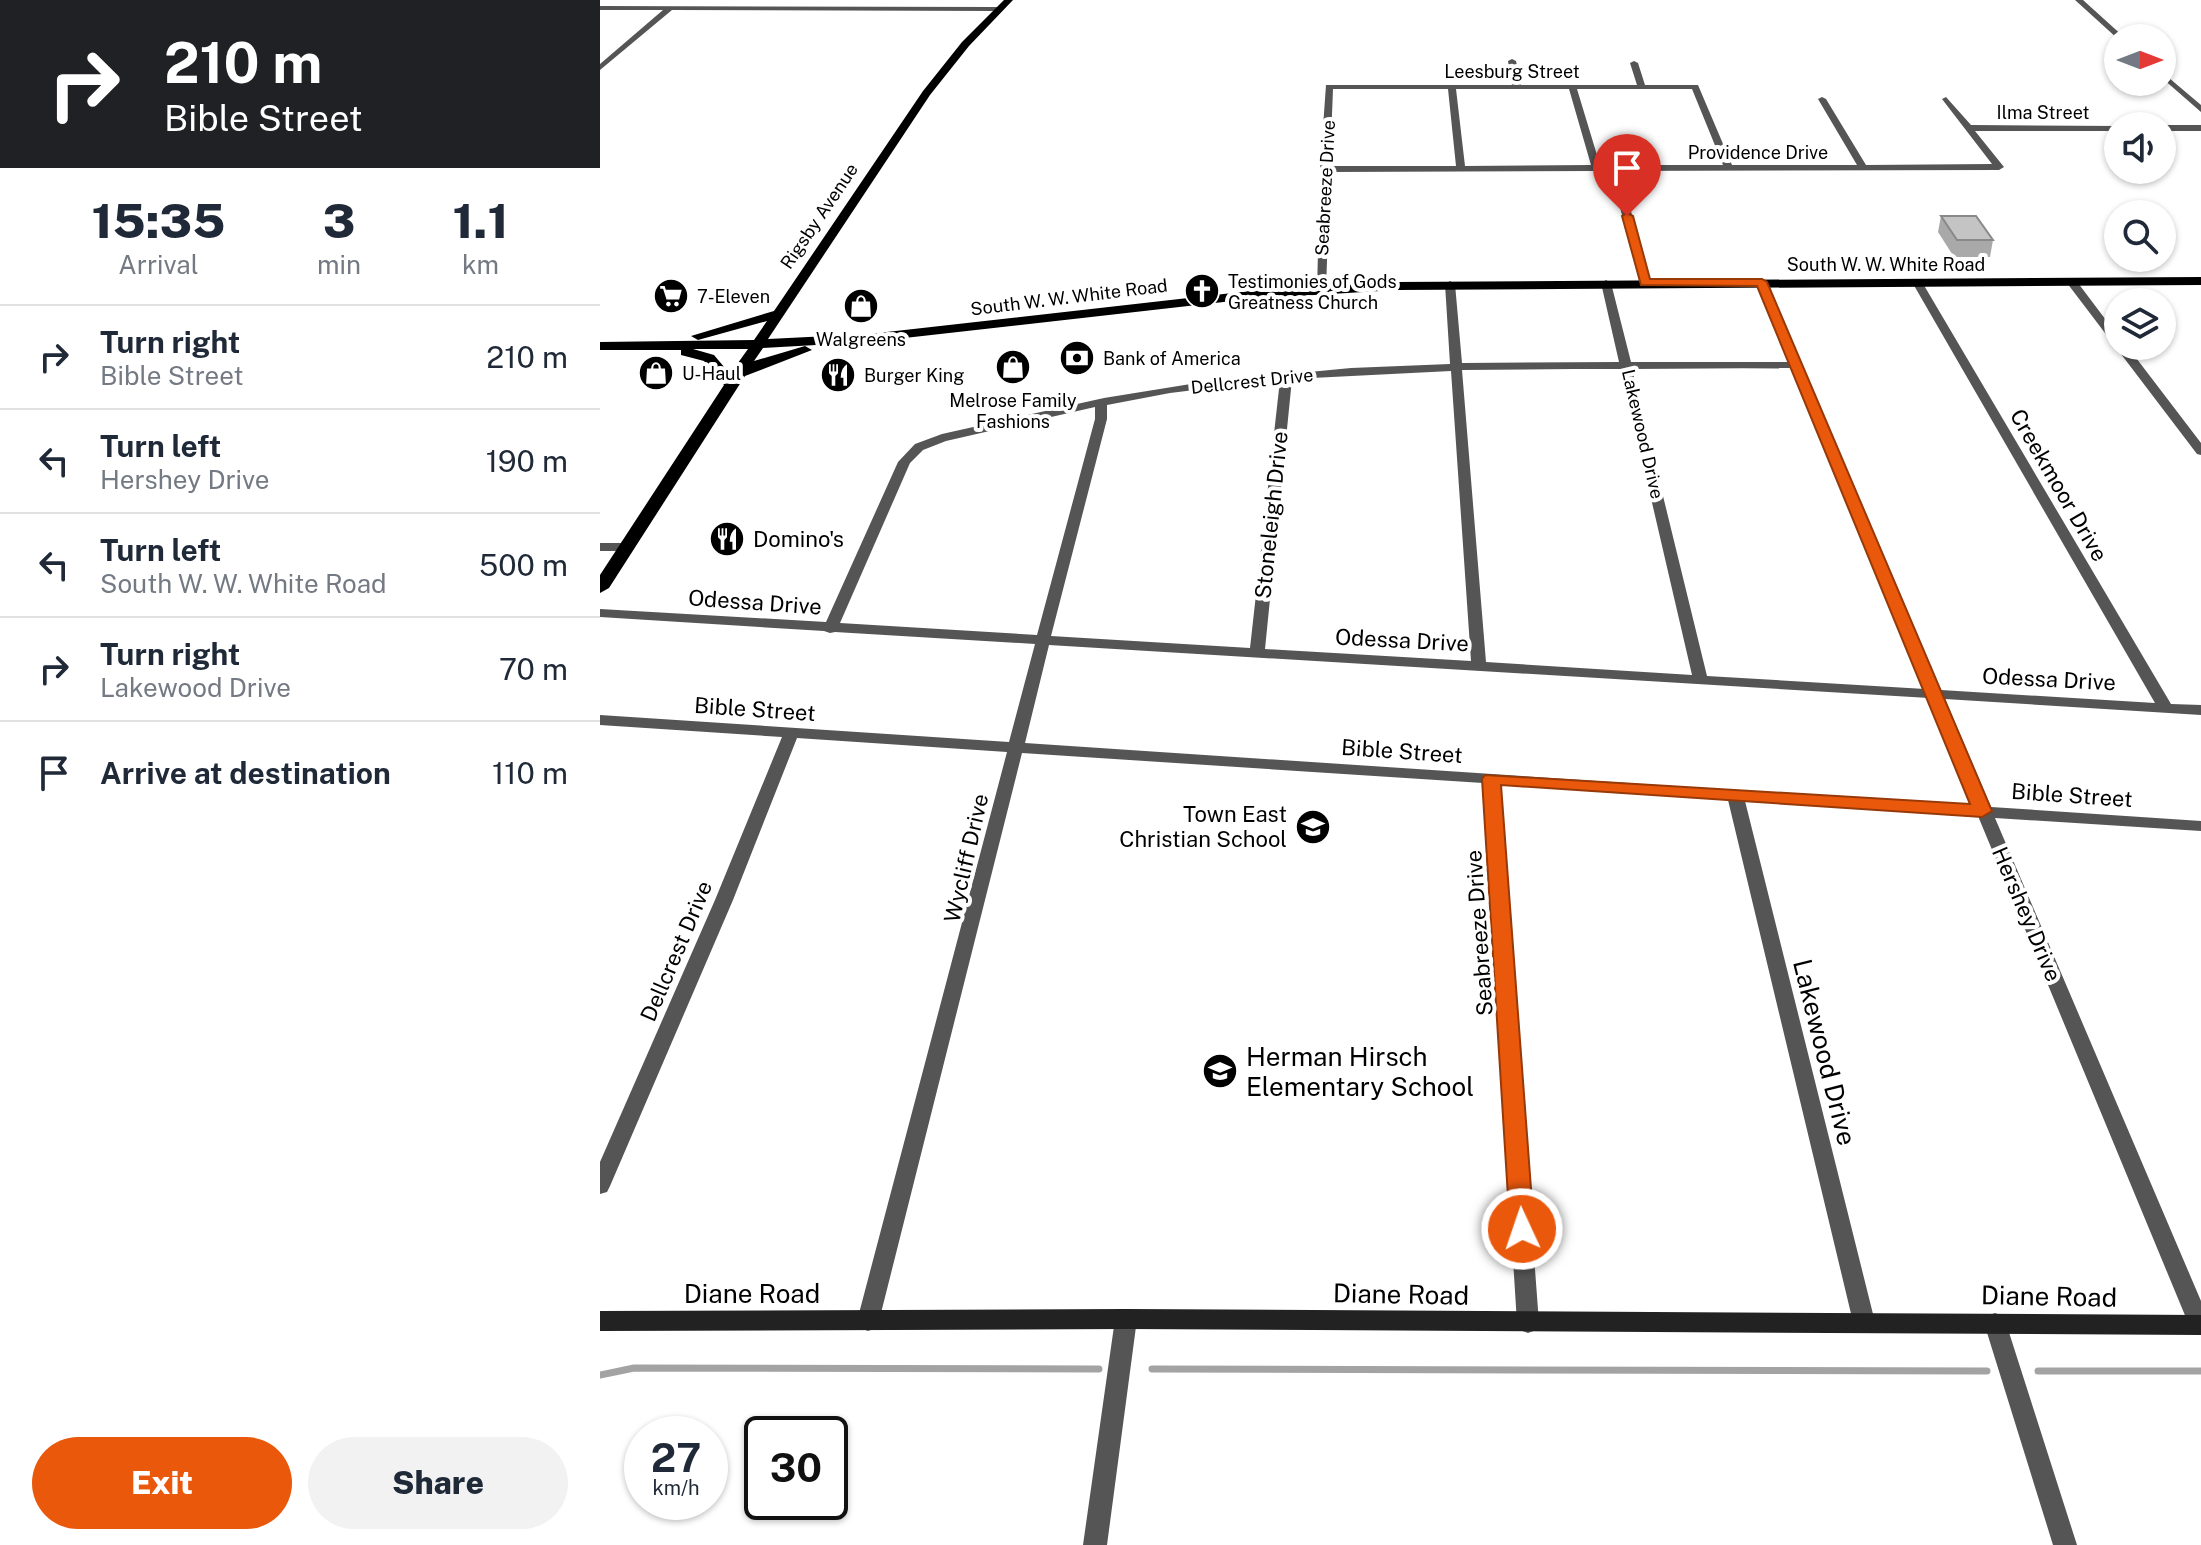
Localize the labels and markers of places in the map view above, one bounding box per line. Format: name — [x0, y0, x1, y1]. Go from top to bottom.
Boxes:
pin — [1593, 134, 1661, 216]
place label: Testimonies of Gods Greatness Church — [1228, 271, 1397, 313]
church icon: Testimonies of Gods Greatness Church — [1183, 272, 1221, 310]
supermarket icon: 7-Eleven — [652, 277, 690, 315]
place label: 7-Eleven — [697, 286, 770, 307]
shop icon: Walgreens — [842, 287, 880, 325]
place label: Walgreens — [816, 329, 906, 350]
bank icon: Bank of America — [1058, 339, 1096, 377]
shop icon: Melrose Family Fashions — [994, 348, 1032, 386]
place label: Bank of America — [1103, 348, 1241, 369]
shop icon: U-Haul — [637, 354, 675, 392]
restaurant icon: Burger King — [819, 356, 857, 394]
place label: U-Haul — [682, 363, 741, 384]
place label: Burger King — [864, 365, 964, 386]
place label: Melrose Family Fashions — [949, 390, 1077, 432]
restaurant icon: Domino's — [708, 520, 746, 558]
place label: Domino's — [753, 526, 844, 552]
place label: Town East Christian School — [1119, 801, 1287, 852]
school or university icon: Town East Christian School — [1294, 808, 1332, 846]
place label: Herman Hirsch Elementary School — [1246, 1041, 1474, 1102]
school or university icon: Herman Hirsch Elementary School — [1201, 1052, 1239, 1090]

